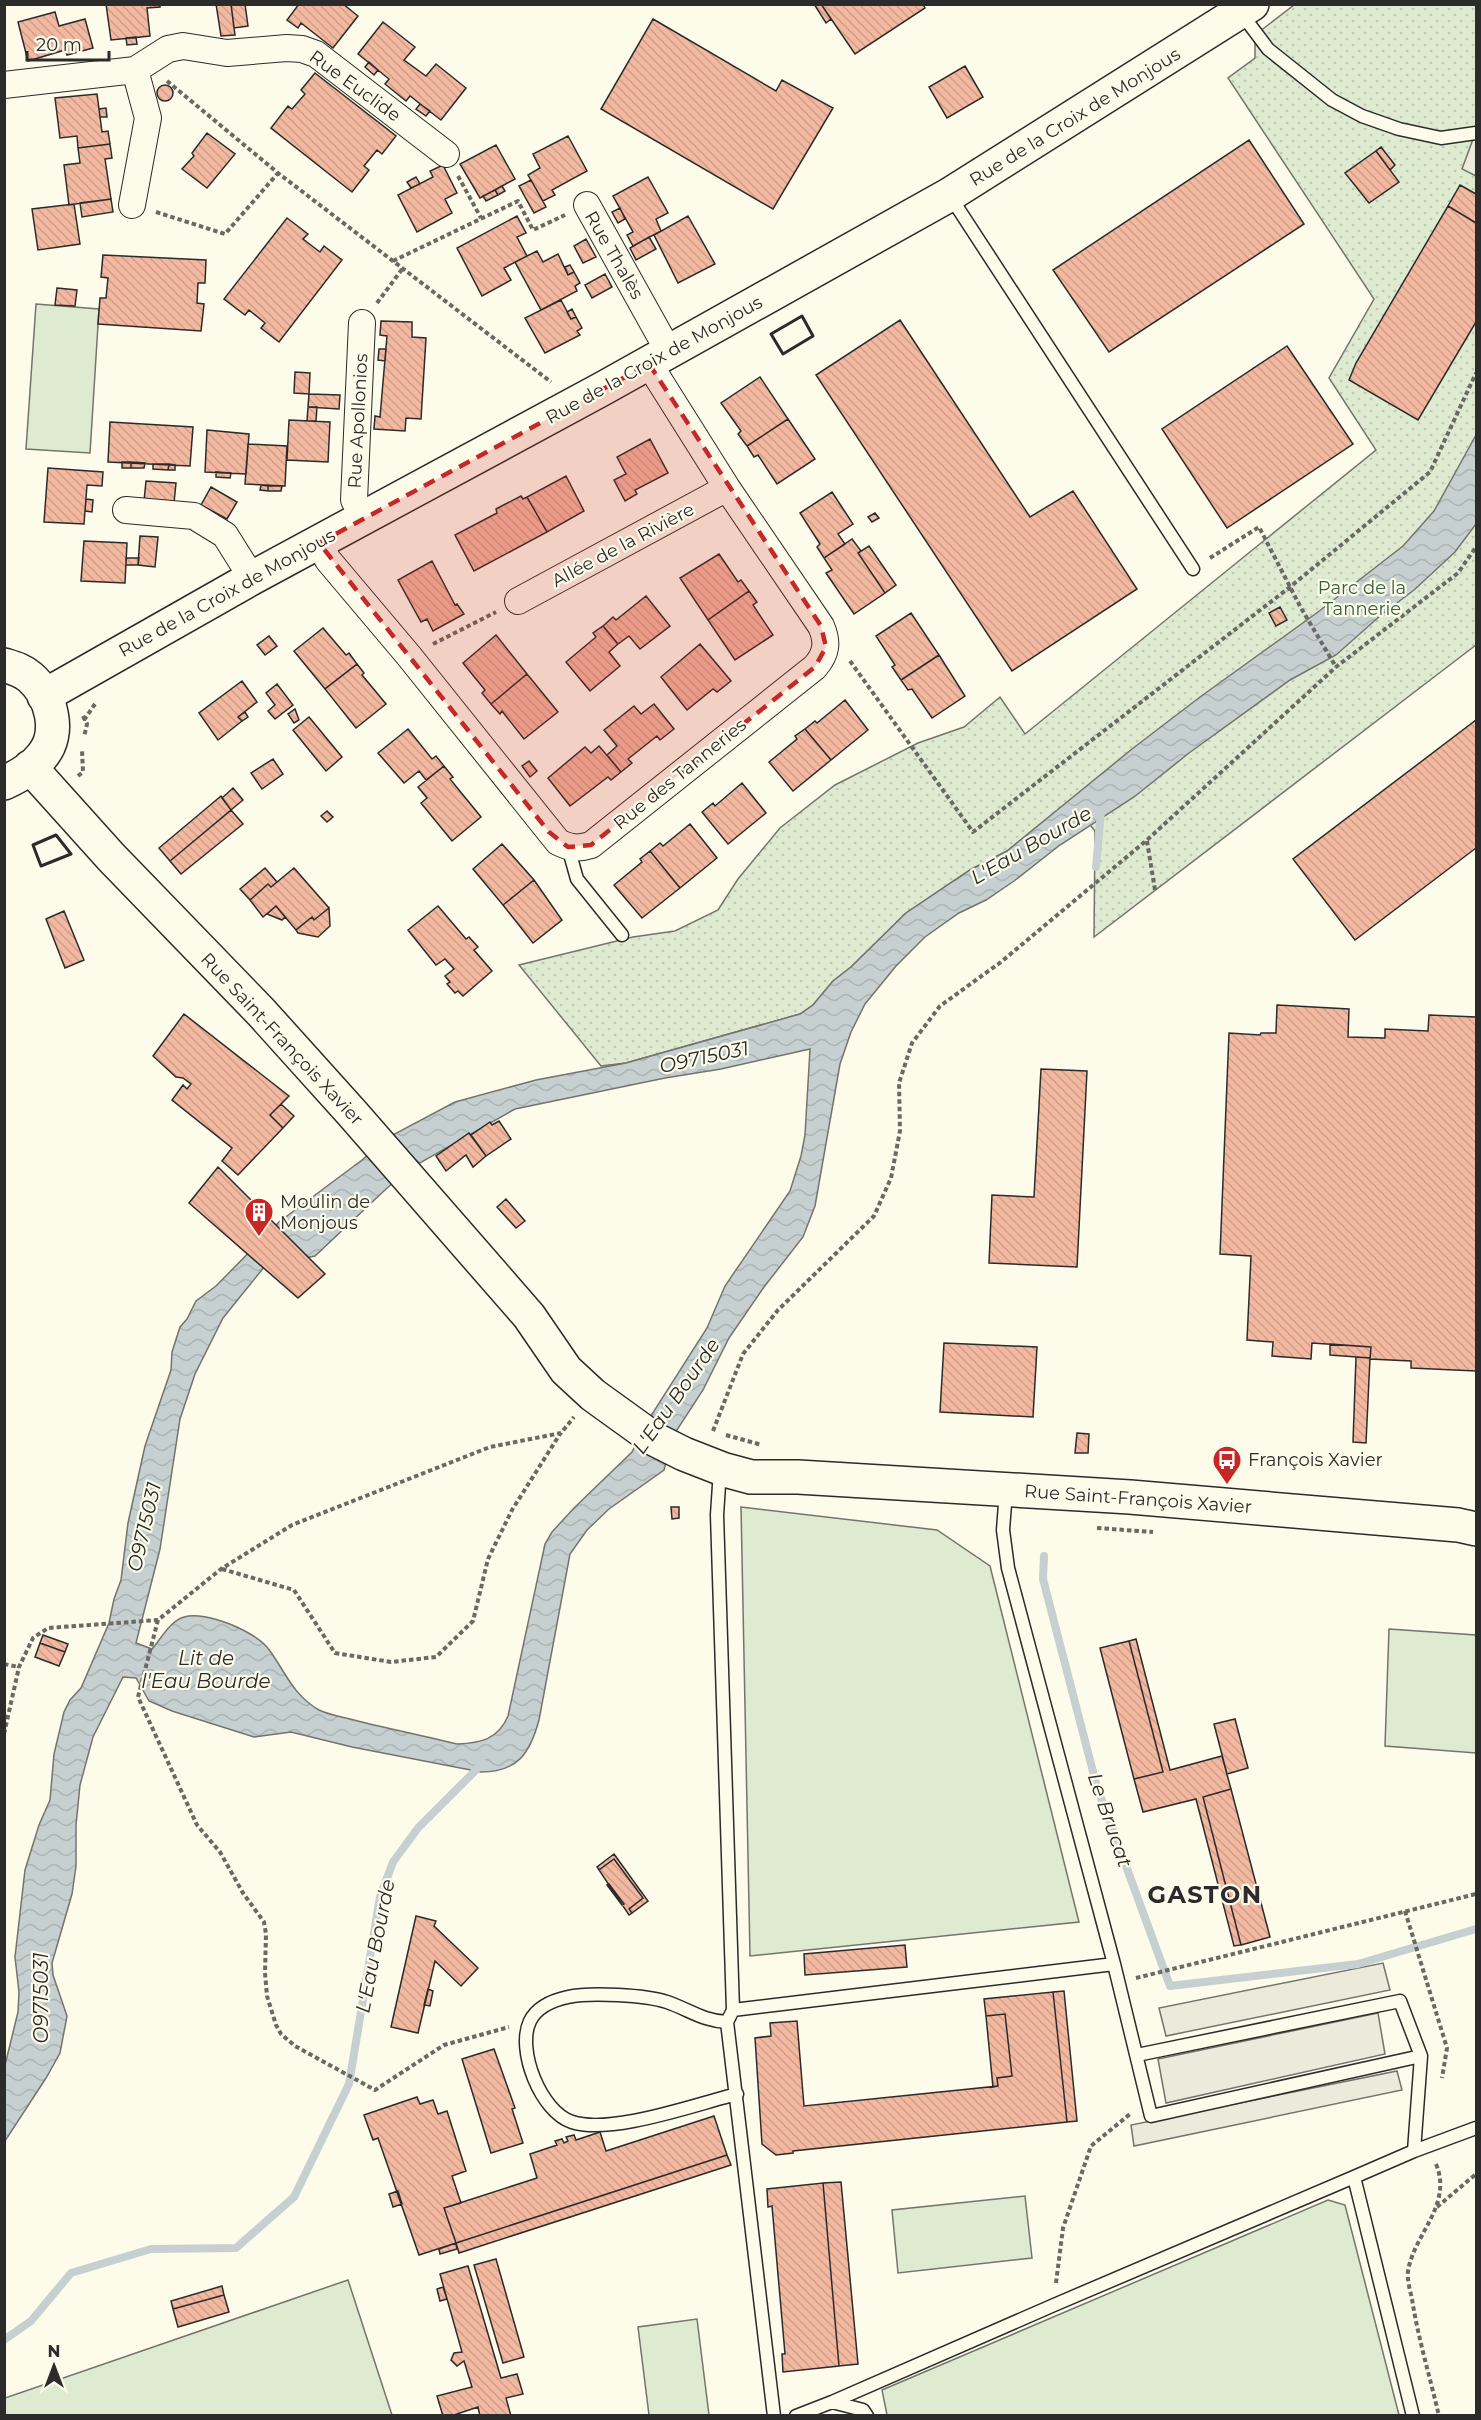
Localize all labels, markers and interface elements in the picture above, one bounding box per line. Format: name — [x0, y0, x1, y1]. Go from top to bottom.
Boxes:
scale bar — [27, 24, 110, 62]
text: 20 m — [36, 34, 82, 56]
street label: Rue de la Croix de Monjous — [966, 43, 1185, 191]
street label: Rue Euclide — [305, 46, 405, 127]
street label: Rue Thalès — [580, 207, 648, 303]
street label: Rue de la Croix de Monjous — [542, 291, 766, 429]
street label: Rue Apollonios — [343, 353, 373, 489]
street label: Allée de la Rivière — [548, 498, 698, 592]
street label: Rue de la Croix de Monjous — [115, 524, 339, 662]
park label: Parc de la Tannerie — [1318, 577, 1406, 620]
street label: Rue des Tanneries — [609, 714, 751, 834]
water label: L'Eau Bourde — [966, 801, 1096, 889]
street label: Rue Saint-François Xavier — [196, 948, 368, 1130]
water label: O9715031 — [657, 1036, 751, 1078]
place label: Moulin de Monjous — [280, 1191, 370, 1234]
building icon: Moulin de Monjous — [243, 1196, 275, 1238]
water label: L'Eau Bourde — [627, 1334, 725, 1458]
bus stop icon: François Xavier — [1211, 1444, 1243, 1486]
place label: François Xavier — [1248, 1449, 1383, 1471]
water label: O9715031 — [122, 1480, 166, 1574]
street label: Rue Saint-François Xavier — [1023, 1480, 1253, 1518]
water label: Lit de l'Eau Bourde — [141, 1646, 271, 1693]
water label: Le Brucat — [1083, 1770, 1137, 1870]
water label: L'Eau Bourde — [350, 1877, 400, 2015]
district label: GASTON — [1147, 1880, 1263, 1909]
water label: O9715031 — [29, 1953, 53, 2043]
north arrow — [24, 2336, 84, 2396]
text: N — [48, 2342, 60, 2361]

